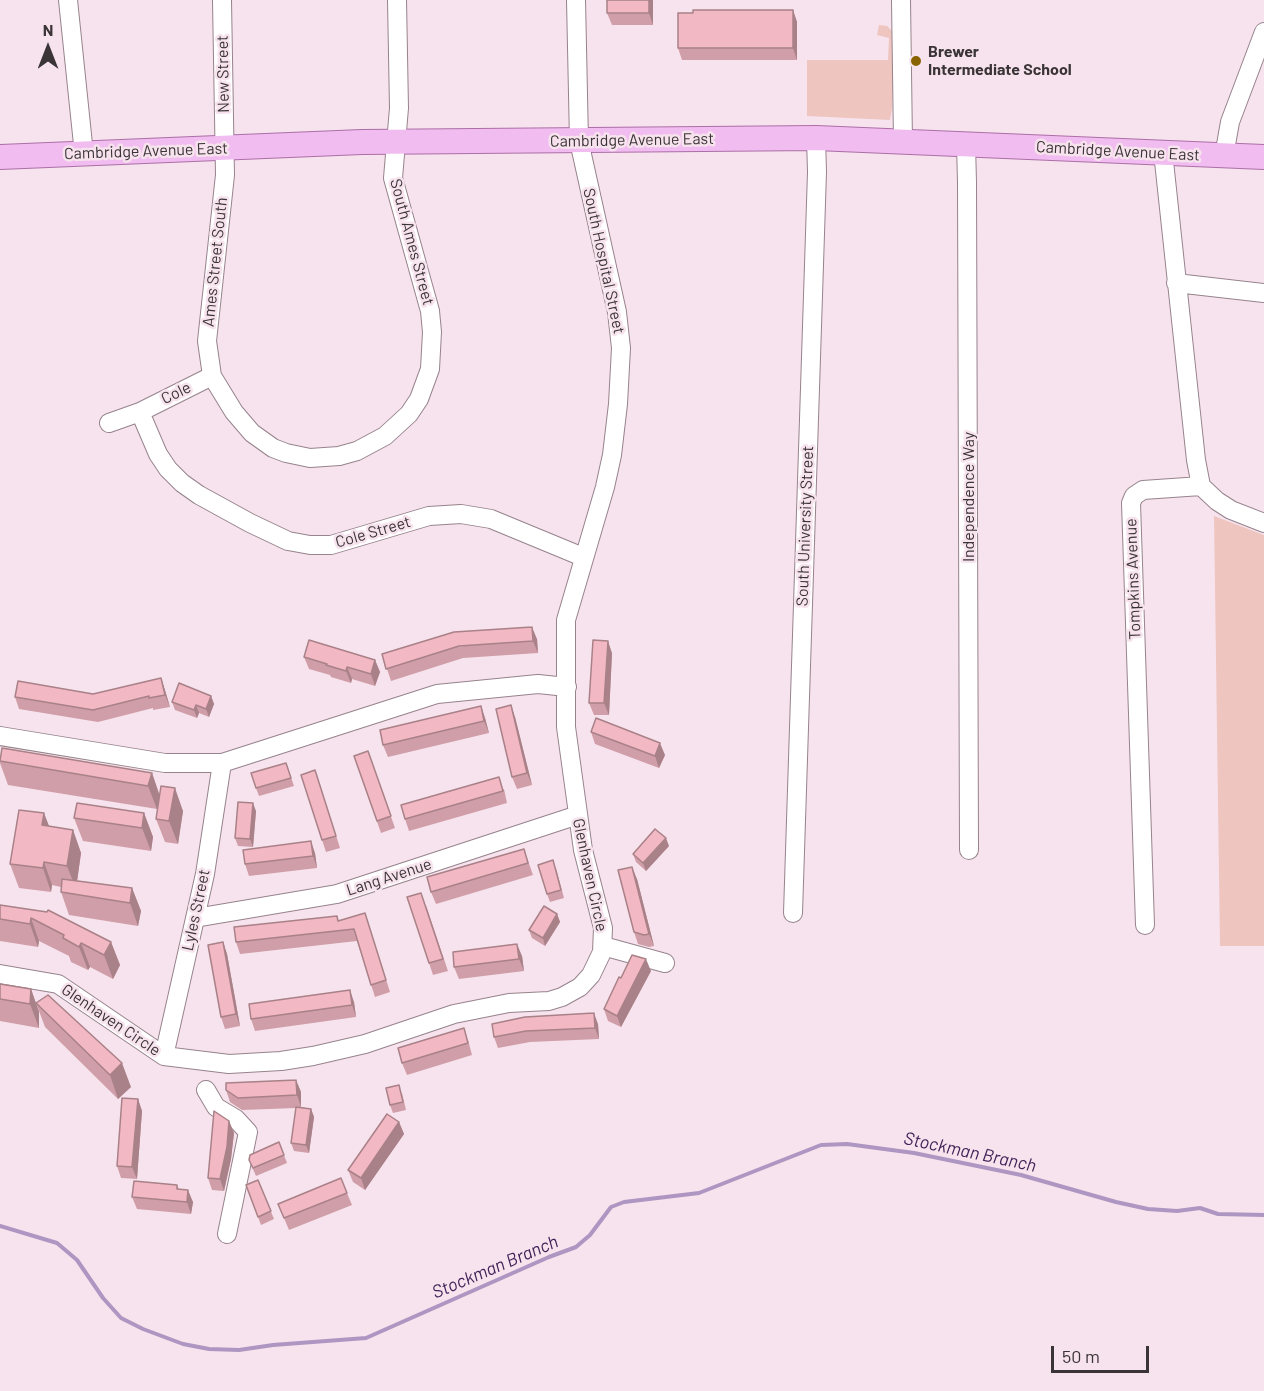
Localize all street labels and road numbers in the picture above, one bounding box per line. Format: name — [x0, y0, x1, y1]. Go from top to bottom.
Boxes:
street label: New Street — [213, 35, 233, 113]
street label: Cambridge Avenue East — [550, 129, 714, 151]
street label: Cambridge Avenue East — [1036, 137, 1200, 165]
street label: Cambridge Avenue East — [64, 139, 228, 163]
street label: South Ames Street — [386, 177, 438, 307]
street label: South Hospital Street — [579, 186, 629, 336]
street label: Ames Street South — [199, 196, 231, 328]
street label: Cole — [158, 378, 194, 408]
street label: Independence Way — [959, 432, 979, 562]
street label: South University Street — [793, 445, 817, 607]
street label: Cole Street — [333, 512, 413, 552]
street label: Tompkins Avenue — [1121, 518, 1145, 640]
street label: Glenhaven Circle — [569, 817, 611, 933]
street label: Lang Avenue — [344, 854, 434, 900]
street label: Lyles Street — [178, 867, 214, 953]
street label: Glenhaven Circle — [58, 980, 164, 1060]

